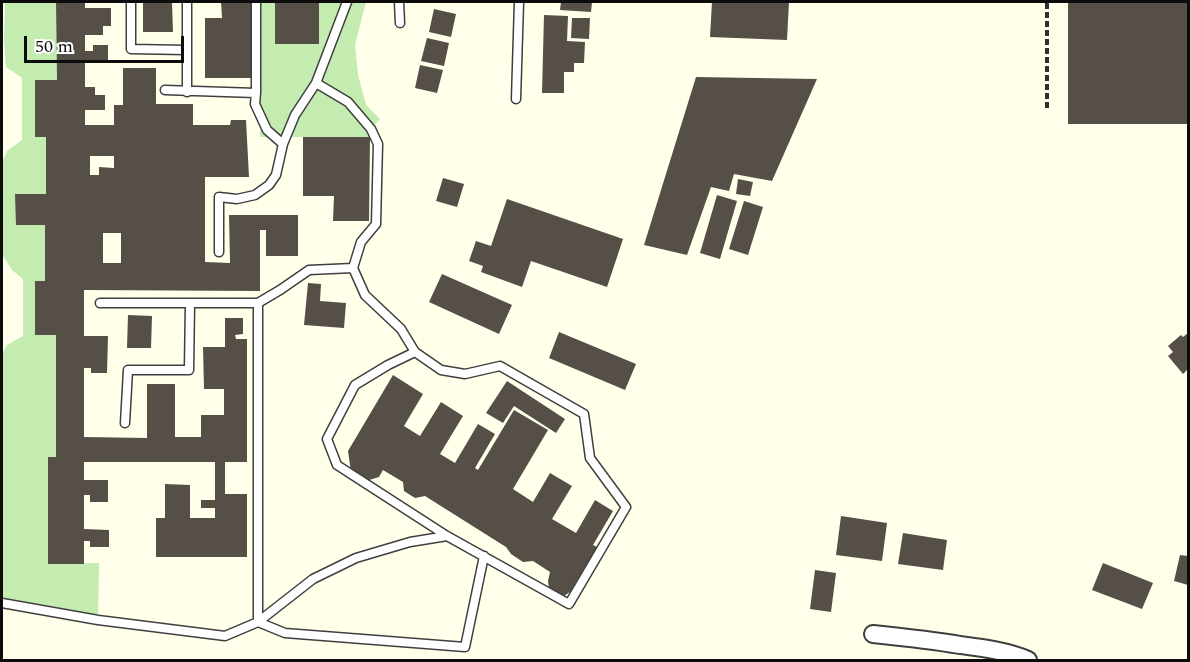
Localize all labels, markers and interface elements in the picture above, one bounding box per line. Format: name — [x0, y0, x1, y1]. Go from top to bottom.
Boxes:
scale bar — [27, 24, 188, 62]
text: 50 m — [35, 33, 73, 60]

